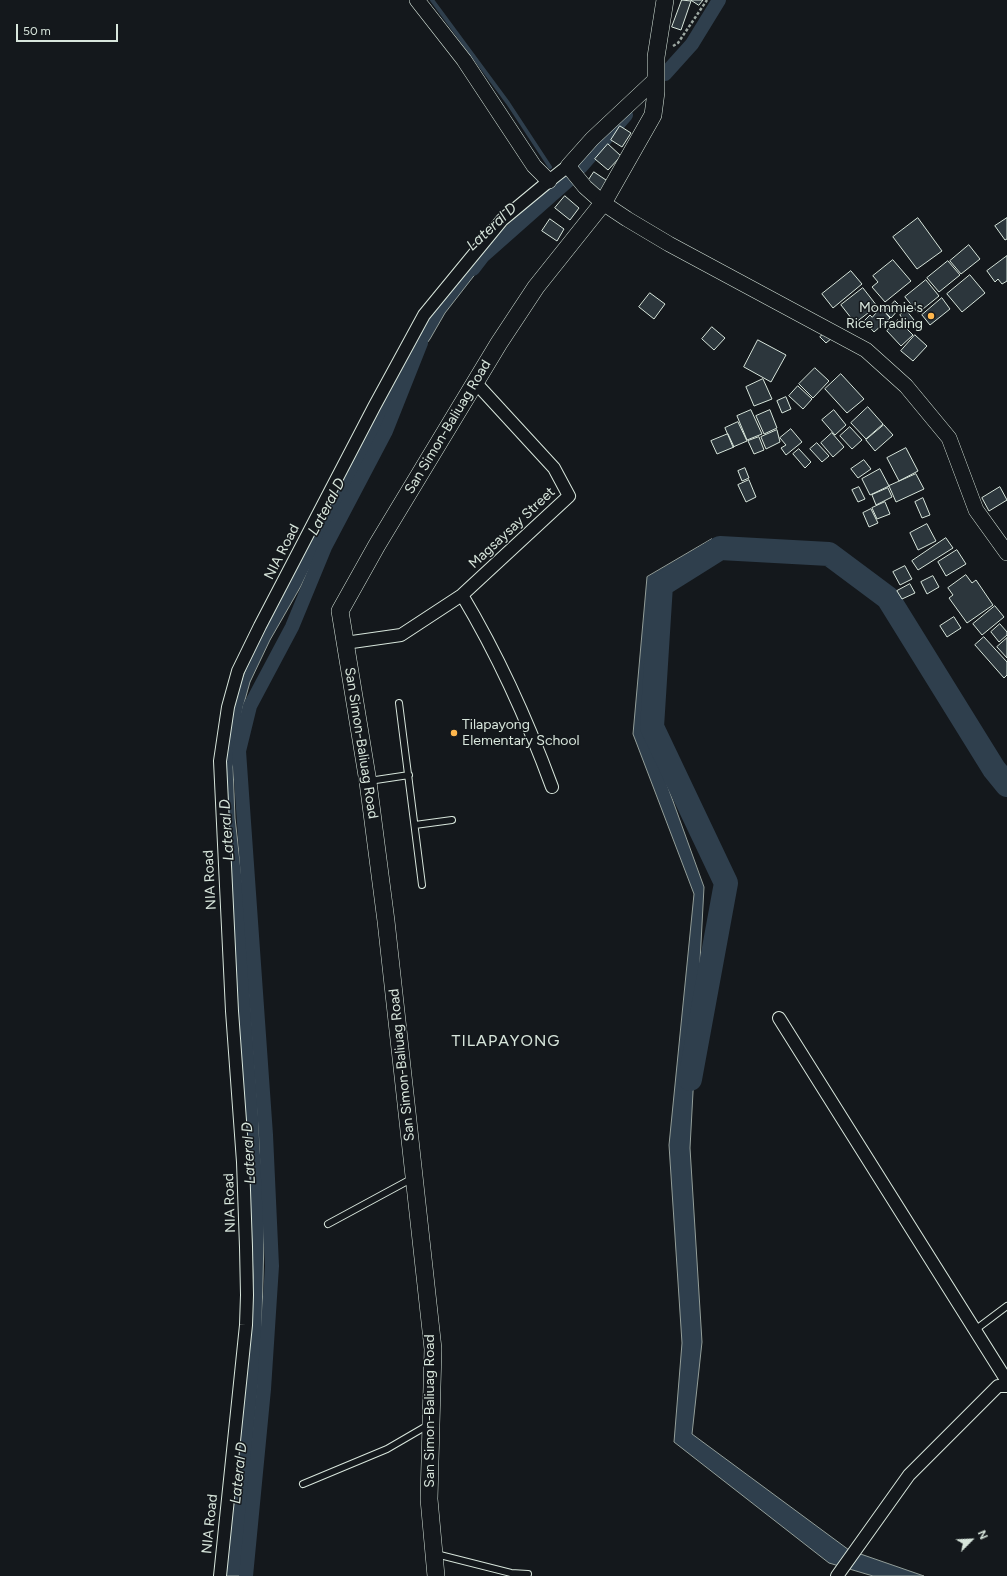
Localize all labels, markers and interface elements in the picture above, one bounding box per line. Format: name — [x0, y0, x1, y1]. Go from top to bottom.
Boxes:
scale bar — [18, 16, 120, 42]
text: 50 m — [23, 24, 51, 38]
water label: Lateral D — [463, 199, 521, 255]
place label: Mommie's Rice Trading — [846, 300, 923, 332]
marker: Mommie's Rice Trading — [926, 311, 936, 321]
street label: San Simon-Baliuag Road — [401, 357, 495, 497]
water label: Lateral D — [305, 475, 349, 539]
street label: Magsaysay Street — [465, 484, 559, 572]
street label: NIA Road — [261, 522, 303, 582]
street label: San Simon-Baliuag Road — [341, 666, 381, 820]
place label: Tilapayong Elementary School — [462, 717, 580, 750]
marker: Tilapayong Elementary School — [449, 728, 459, 738]
water label: Lateral D — [216, 799, 238, 861]
street label: NIA Road — [200, 850, 220, 910]
street label: San Simon-Baliuag Road — [386, 988, 418, 1142]
district label: TILAPAYONG — [452, 1031, 560, 1051]
water label: Lateral D — [238, 1122, 260, 1184]
street label: NIA Road — [221, 1173, 239, 1233]
street label: San Simon-Baliuag Road — [422, 1334, 438, 1488]
water label: Lateral D — [227, 1441, 251, 1505]
street label: NIA Road — [199, 1493, 221, 1555]
north arrow — [951, 1520, 991, 1560]
text: N — [975, 1528, 990, 1541]

